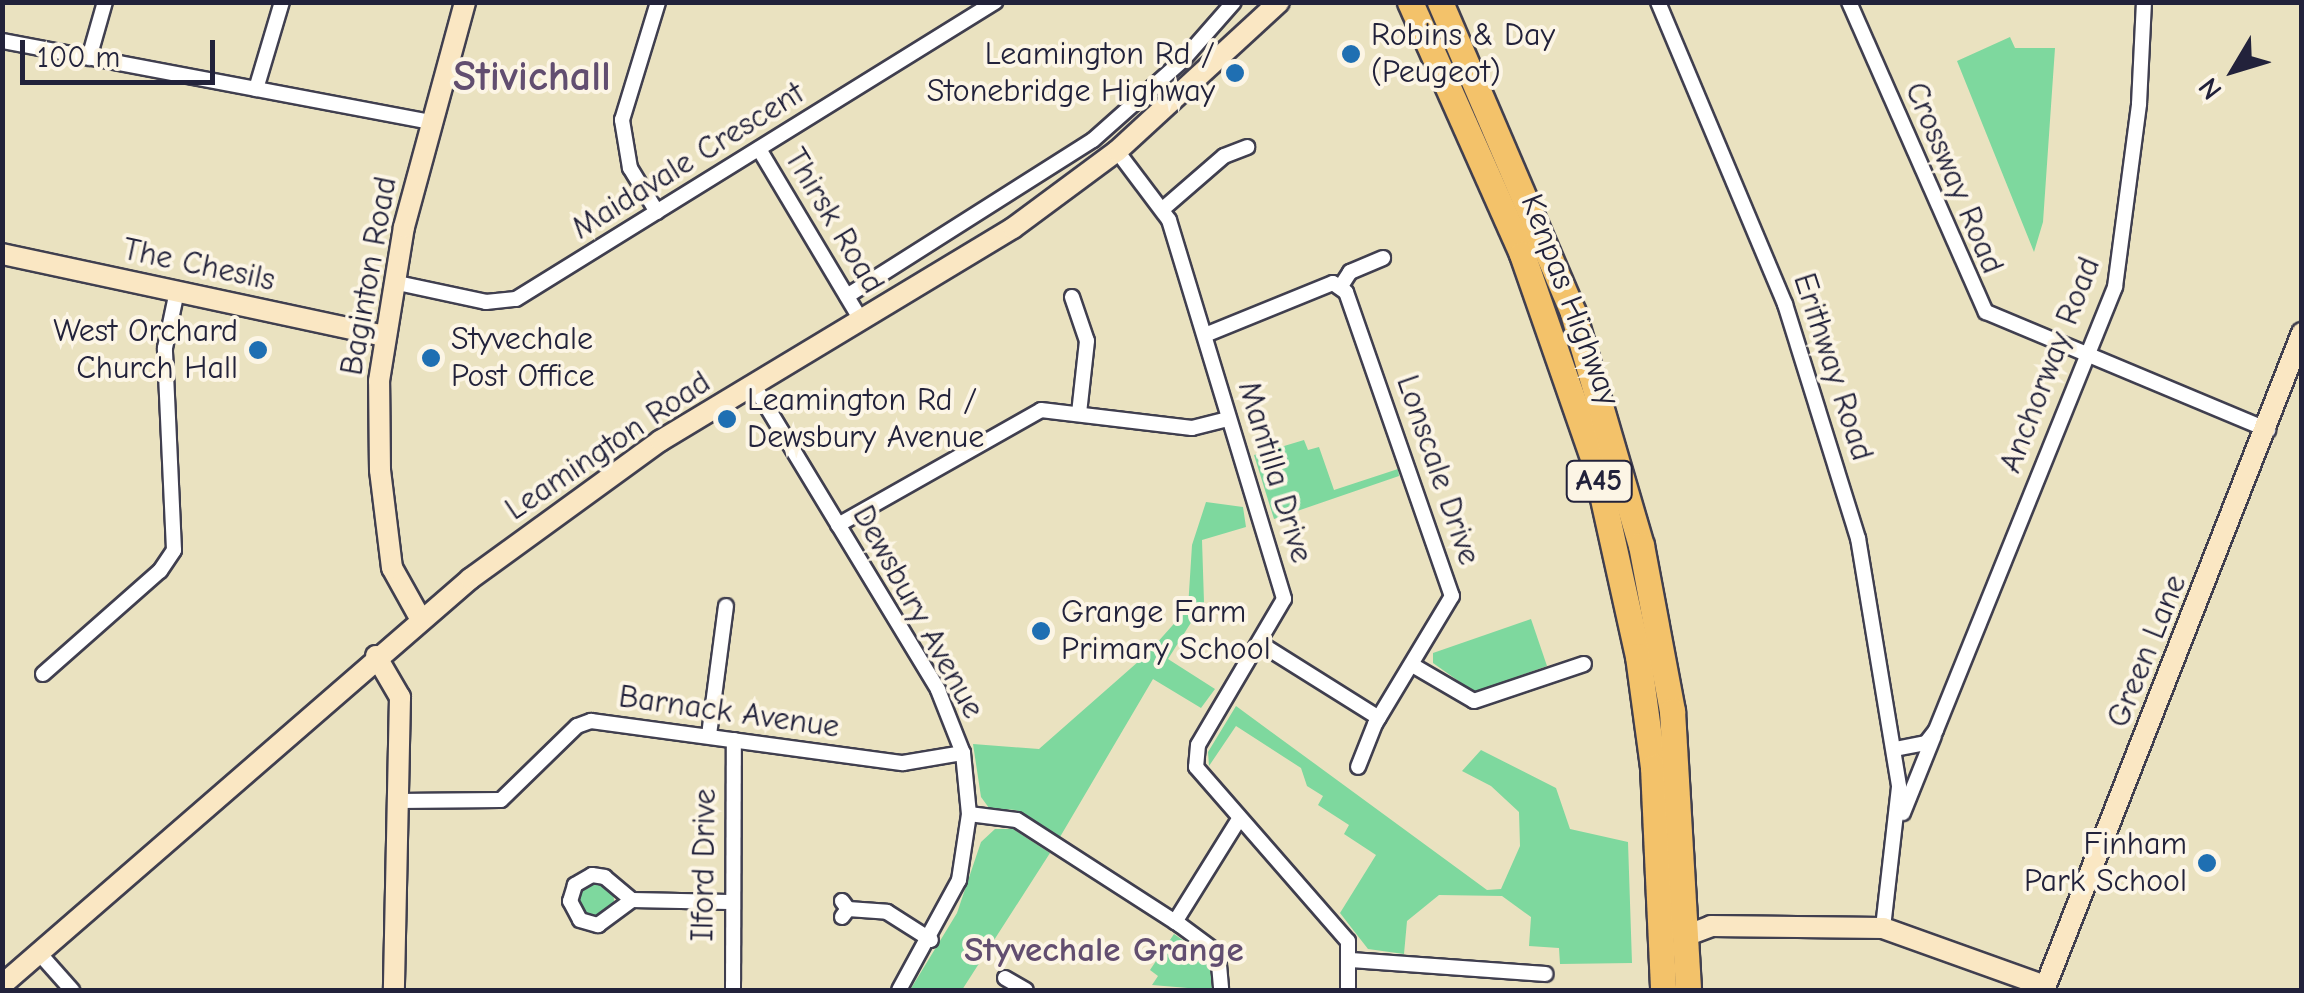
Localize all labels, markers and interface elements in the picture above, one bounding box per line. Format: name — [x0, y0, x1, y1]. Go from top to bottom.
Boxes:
place label: Robins & Day (Peugeot) — [1371, 17, 1555, 92]
scale bar — [25, 20, 220, 82]
north arrow — [2184, 20, 2284, 120]
place label: Leamington Rd / Stonebridge Highway — [927, 36, 1215, 111]
text: 100 m — [37, 40, 120, 75]
marker: Robins & Day (Peugeot) — [1340, 43, 1362, 65]
district label: Stivichall — [453, 52, 611, 102]
marker: Leamington Rd / Stonebridge Highway — [1224, 62, 1246, 84]
text: N — [2192, 71, 2229, 106]
street label: Maidavale Crescent — [565, 74, 811, 248]
street label: Crossway Road — [1896, 76, 2012, 280]
street label: Thirsk Road — [776, 142, 892, 300]
street label: Baginton Road — [333, 174, 405, 378]
street label: Kenpas Highway — [1512, 189, 1628, 411]
street label: The Chesils — [120, 230, 278, 300]
street label: Anchorway Road — [1991, 252, 2109, 478]
street label: Erithway Road — [1785, 268, 1881, 466]
place label: West Orchard Church Hall — [53, 313, 238, 388]
place label: Styvechale Post Office — [451, 321, 595, 396]
marker: West Orchard Church Hall — [247, 339, 269, 361]
marker: Styvechale Post Office — [420, 347, 442, 369]
street label: Leamington Road — [498, 363, 718, 529]
street label: Lonscale Drive — [1388, 370, 1488, 570]
street label: Mantilla Drive — [1229, 377, 1321, 567]
place label: Leamington Rd / Dewsbury Avenue — [747, 382, 984, 457]
marker: Leamington Rd / Dewsbury Avenue — [716, 408, 738, 430]
road number: A45 — [1564, 456, 1634, 506]
street label: Dewsbury Avenue — [844, 499, 992, 725]
street label: Green Lane — [2099, 569, 2195, 733]
place label: Grange Farm Primary School — [1061, 594, 1271, 669]
marker: Grange Farm Primary School — [1030, 620, 1052, 642]
street label: Barnack Avenue — [616, 678, 842, 746]
street label: Ilford Drive — [683, 788, 725, 942]
place label: Finham Park School — [2024, 826, 2187, 901]
marker: Finham Park School — [2196, 852, 2218, 874]
district label: Styvechale Grange — [964, 929, 1244, 971]

